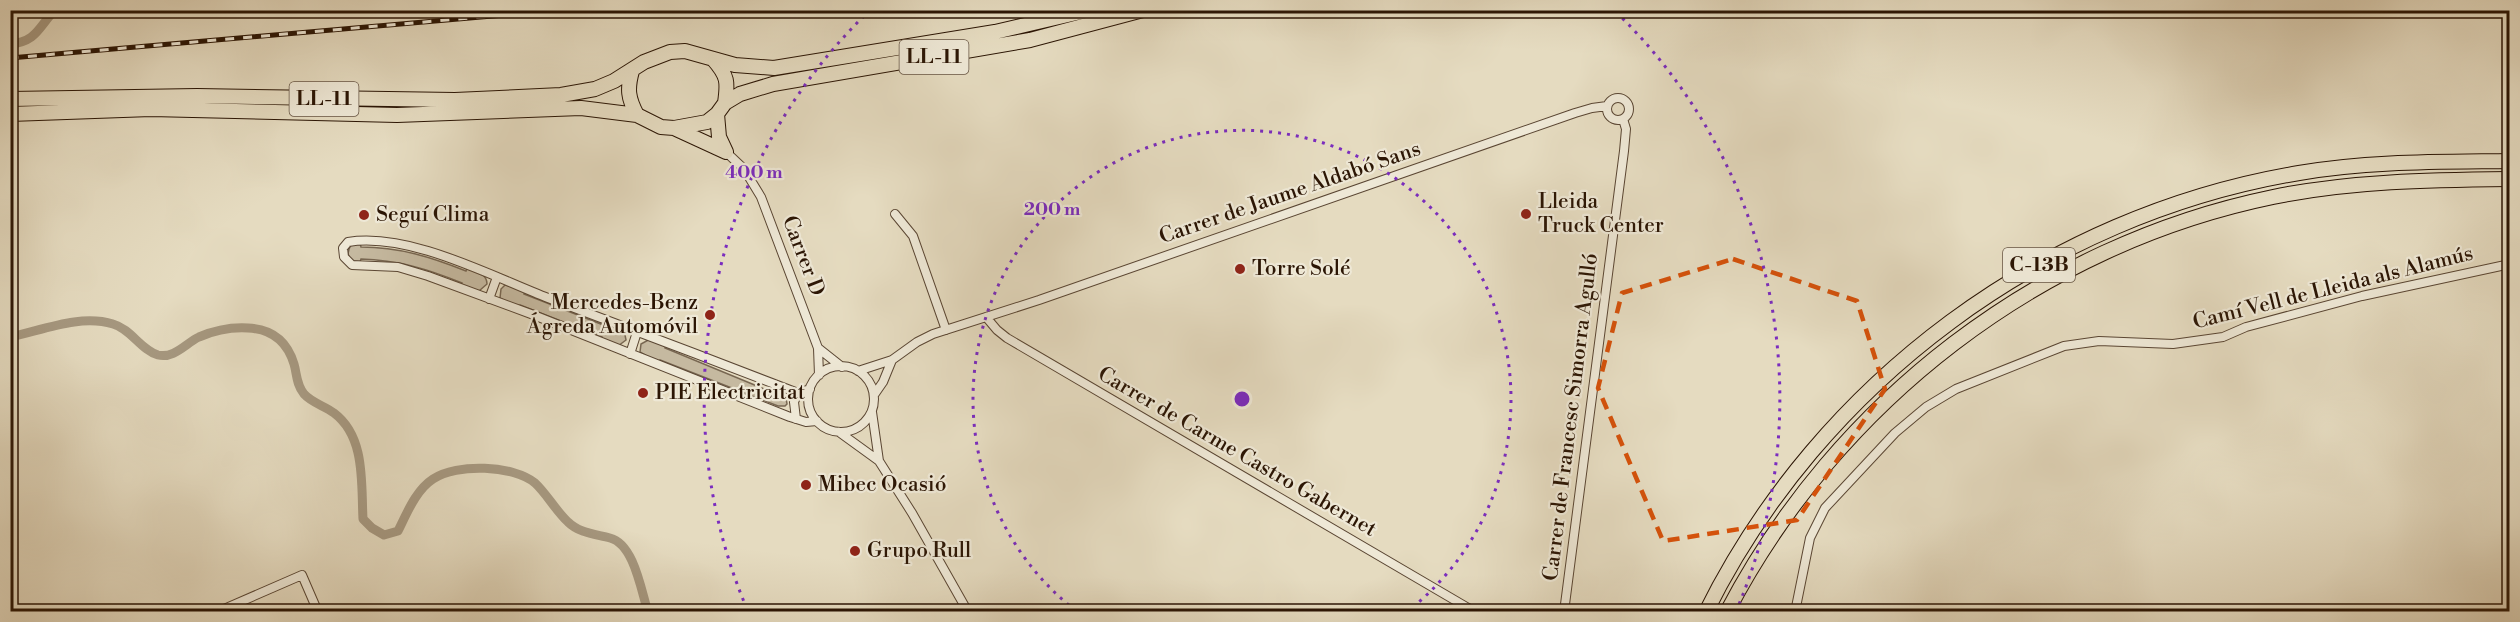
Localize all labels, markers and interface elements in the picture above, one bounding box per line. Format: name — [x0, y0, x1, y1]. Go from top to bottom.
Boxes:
road number: LL-11 — [900, 40, 968, 74]
road number: LL-11 — [290, 82, 358, 116]
street label: Carrer de Jaume Aldabó Sans — [1156, 136, 1424, 250]
text: 400 m — [725, 161, 783, 184]
place label: Lleida Truck Center — [1538, 189, 1664, 239]
text: 200 m — [1024, 198, 1081, 221]
place label: Seguí Clima — [376, 202, 490, 228]
marker: Lleida Truck Center — [1519, 207, 1533, 221]
marker: Seguí Clima — [357, 208, 371, 222]
street label: Carrer D — [776, 212, 830, 300]
street label: Camí Vell de Lleida als Alamús — [2190, 241, 2476, 335]
road number: C-13B — [2003, 248, 2075, 282]
street label: Carrer de Francesc Simorra Agulló — [1538, 252, 1604, 582]
place label: Torre Solé — [1252, 256, 1351, 282]
marker: Torre Solé — [1233, 262, 1247, 276]
place label: Mercedes-Benz Ágreda Automóvil — [526, 290, 698, 340]
marker: Mercedes-Benz Ágreda Automóvil — [703, 308, 717, 322]
street label: Carrer de Carme Castro Gabernet — [1093, 361, 1382, 543]
place label: PIE Electricitat — [655, 380, 806, 406]
marker: PIE Electricitat — [636, 386, 650, 400]
centre of rings — [1232, 389, 1252, 409]
place label: Mibec Ocasió — [818, 472, 947, 498]
marker: Mibec Ocasió — [799, 478, 813, 492]
place label: Grupo Rull — [867, 538, 971, 564]
marker: Grupo Rull — [848, 544, 862, 558]

